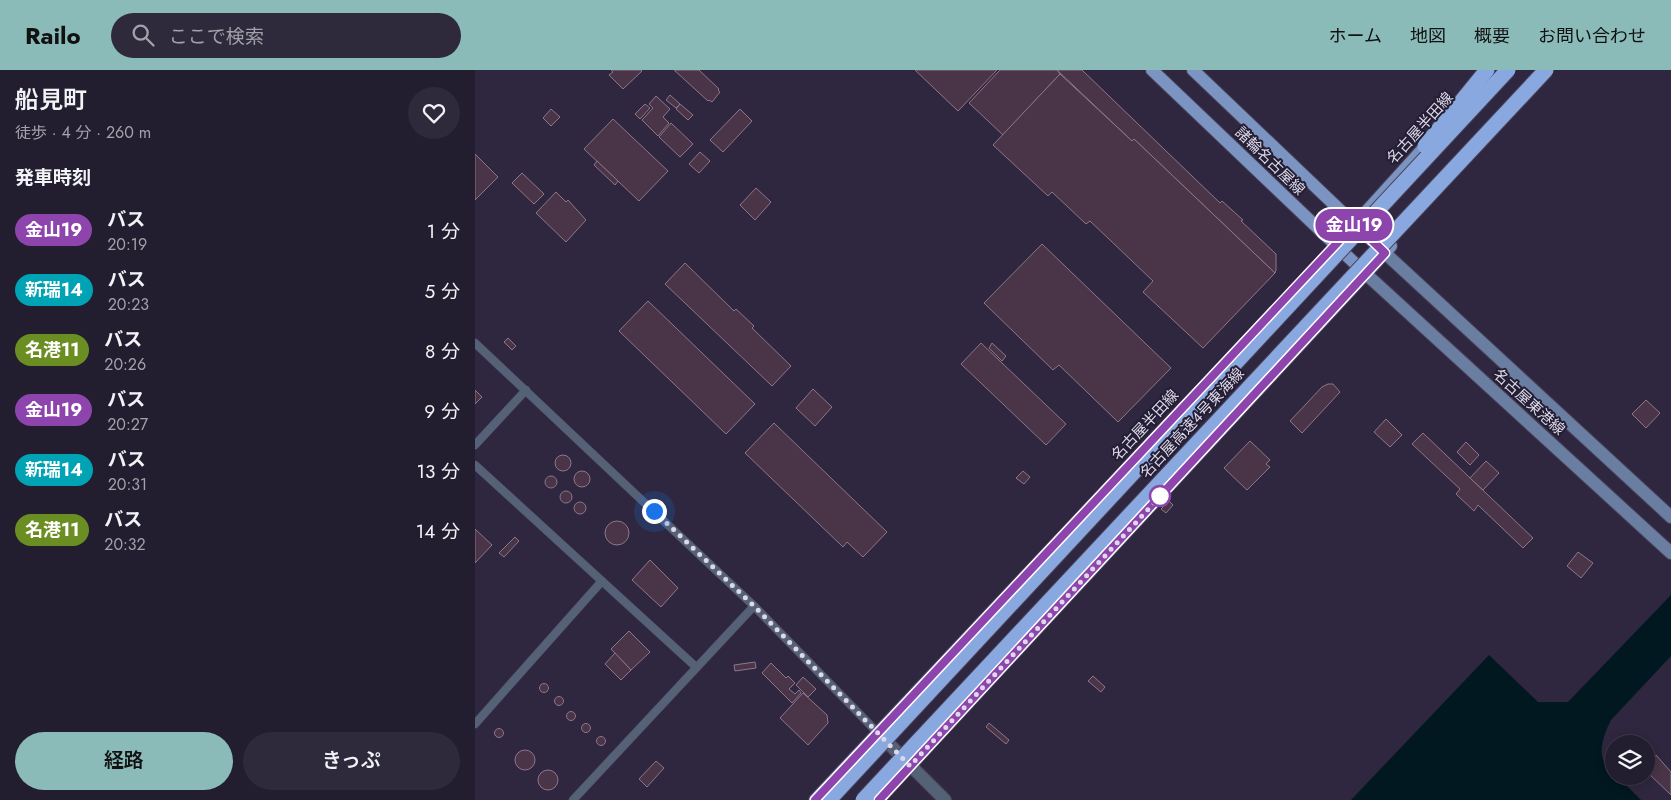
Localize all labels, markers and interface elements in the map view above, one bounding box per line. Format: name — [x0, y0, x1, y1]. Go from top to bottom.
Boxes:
search box — [111, 13, 461, 58]
text: Railo — [25, 18, 81, 53]
icon: search — [129, 21, 157, 49]
text: ここで検索 — [169, 23, 264, 50]
text: ホーム — [1329, 23, 1382, 49]
text: 地図 — [1410, 23, 1446, 49]
text: 概要 — [1474, 23, 1510, 49]
text: お問い合わせ — [1538, 23, 1646, 49]
text: 船見町 — [15, 82, 87, 117]
button: heart — [408, 87, 460, 139]
street label: 名古屋半田線 — [1382, 87, 1458, 169]
text: 徒歩 · 4 分 · 260 m — [15, 121, 151, 144]
street label: 諸輪名古屋線 — [1230, 122, 1310, 200]
text: 発車時刻 — [15, 164, 91, 191]
text: バス — [107, 206, 145, 233]
line badge: 金山19 — [1319, 209, 1389, 241]
text: 金山19 — [1325, 212, 1383, 238]
text: 金山19 — [25, 217, 82, 243]
text: 1 分 — [427, 218, 460, 245]
text: 20:19 — [107, 233, 147, 256]
text: バス — [108, 266, 146, 293]
text: 新瑞14 — [25, 277, 83, 303]
text: 5 分 — [425, 278, 460, 305]
text: 20:23 — [108, 293, 149, 316]
text: バス — [104, 326, 142, 353]
text: 名港11 — [25, 337, 79, 363]
text: 8 分 — [425, 338, 460, 365]
text: 20:26 — [104, 353, 146, 376]
street label: 名古屋高速4号東海線 — [1135, 363, 1249, 483]
street label: 名古屋東港線 — [1488, 364, 1570, 440]
street label: 名古屋半田線 — [1106, 385, 1184, 465]
text: バス — [107, 386, 145, 413]
text: 金山19 — [25, 397, 82, 423]
text: 9 分 — [424, 398, 460, 425]
text: 20:27 — [107, 413, 148, 436]
text: バス — [108, 446, 146, 473]
text: 新瑞14 — [25, 457, 83, 483]
text: 13 分 — [416, 458, 460, 485]
text: 20:31 — [108, 473, 147, 496]
unlabelled marker — [1149, 485, 1171, 507]
your location — [642, 499, 667, 524]
text: バス — [104, 506, 142, 533]
text: 名港11 — [25, 517, 79, 543]
text: 14 分 — [416, 518, 460, 545]
text: 20:32 — [104, 533, 146, 556]
button: 経路 — [15, 732, 233, 790]
button: きっぷ — [243, 732, 460, 790]
map controls — [1605, 735, 1655, 785]
button: layers — [1605, 735, 1655, 785]

